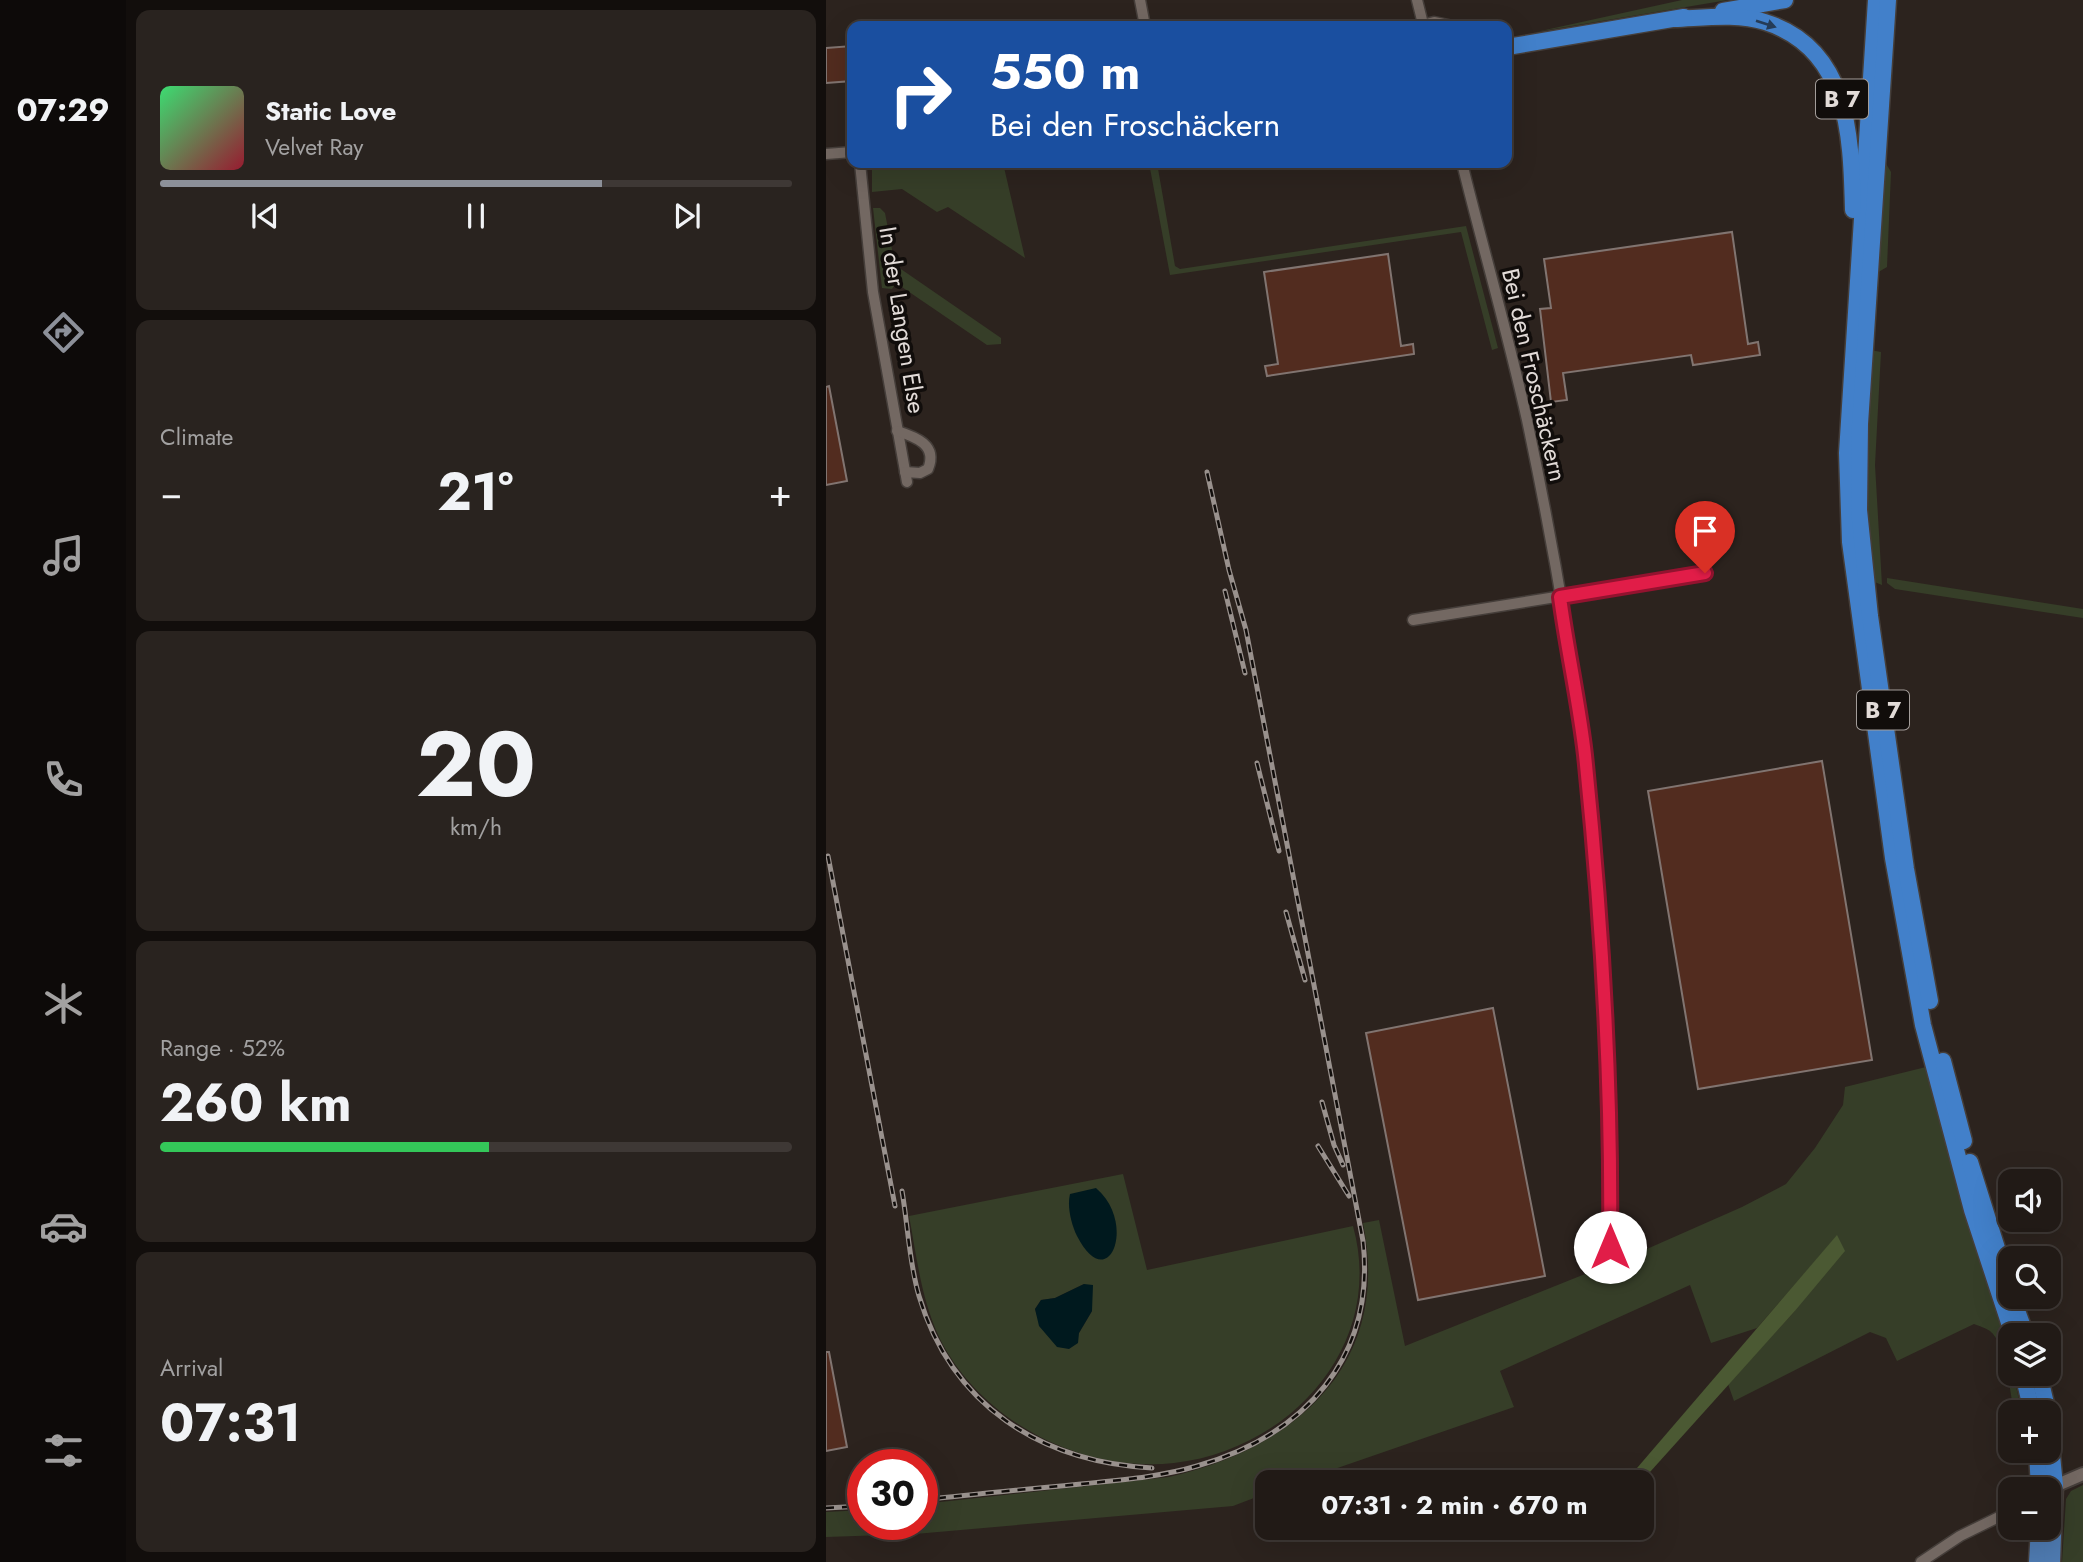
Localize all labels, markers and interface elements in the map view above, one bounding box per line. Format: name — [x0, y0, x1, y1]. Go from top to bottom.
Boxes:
one-way arrow — [1756, 19, 1777, 30]
text: 550 m — [990, 37, 1141, 107]
icon: right — [875, 49, 966, 140]
road number: B 7 — [1816, 80, 1868, 118]
text: 07:29 — [16, 87, 110, 133]
text: Static Love — [265, 92, 397, 130]
text: Bei den Froschäckern — [990, 102, 1280, 148]
text: Velvet Ray — [265, 130, 363, 164]
icon: previous — [246, 197, 284, 235]
icon: pause — [457, 197, 495, 235]
icon: next — [668, 197, 706, 235]
street label: In der Langen Else — [870, 224, 935, 416]
street label: Bei den Froschäckern — [1493, 265, 1576, 485]
icon: directions — [39, 308, 88, 357]
text: Climate — [160, 420, 233, 454]
text: 21° — [438, 454, 514, 530]
text: − — [160, 465, 182, 520]
text: + — [769, 465, 792, 520]
pin — [1675, 501, 1735, 573]
icon: arrive — [1686, 512, 1724, 550]
icon: music — [39, 531, 88, 580]
road number: B 7 — [1857, 690, 1909, 730]
text: 20 — [416, 699, 536, 830]
icon: phone — [39, 755, 88, 804]
text: km/h — [450, 810, 502, 844]
icon: climate — [39, 979, 88, 1028]
text: Range · 52% — [160, 1031, 285, 1065]
text: 260 km — [160, 1065, 352, 1141]
map controls — [1998, 1169, 2061, 1540]
button: sound — [1998, 1169, 2061, 1232]
icon: car — [39, 1202, 88, 1251]
position arrow — [1573, 1210, 1647, 1284]
button: search — [1998, 1246, 2061, 1309]
button: layers — [1998, 1323, 2061, 1386]
text: Arrival — [160, 1351, 223, 1385]
text: 07:31 — [160, 1385, 301, 1461]
button: + — [1998, 1400, 2061, 1463]
icon: filters — [39, 1426, 88, 1475]
speed limit sign: 30 — [847, 1449, 938, 1540]
button: − — [1998, 1477, 2061, 1540]
text: 07:31 · 2 min · 670 m — [1321, 1486, 1588, 1524]

